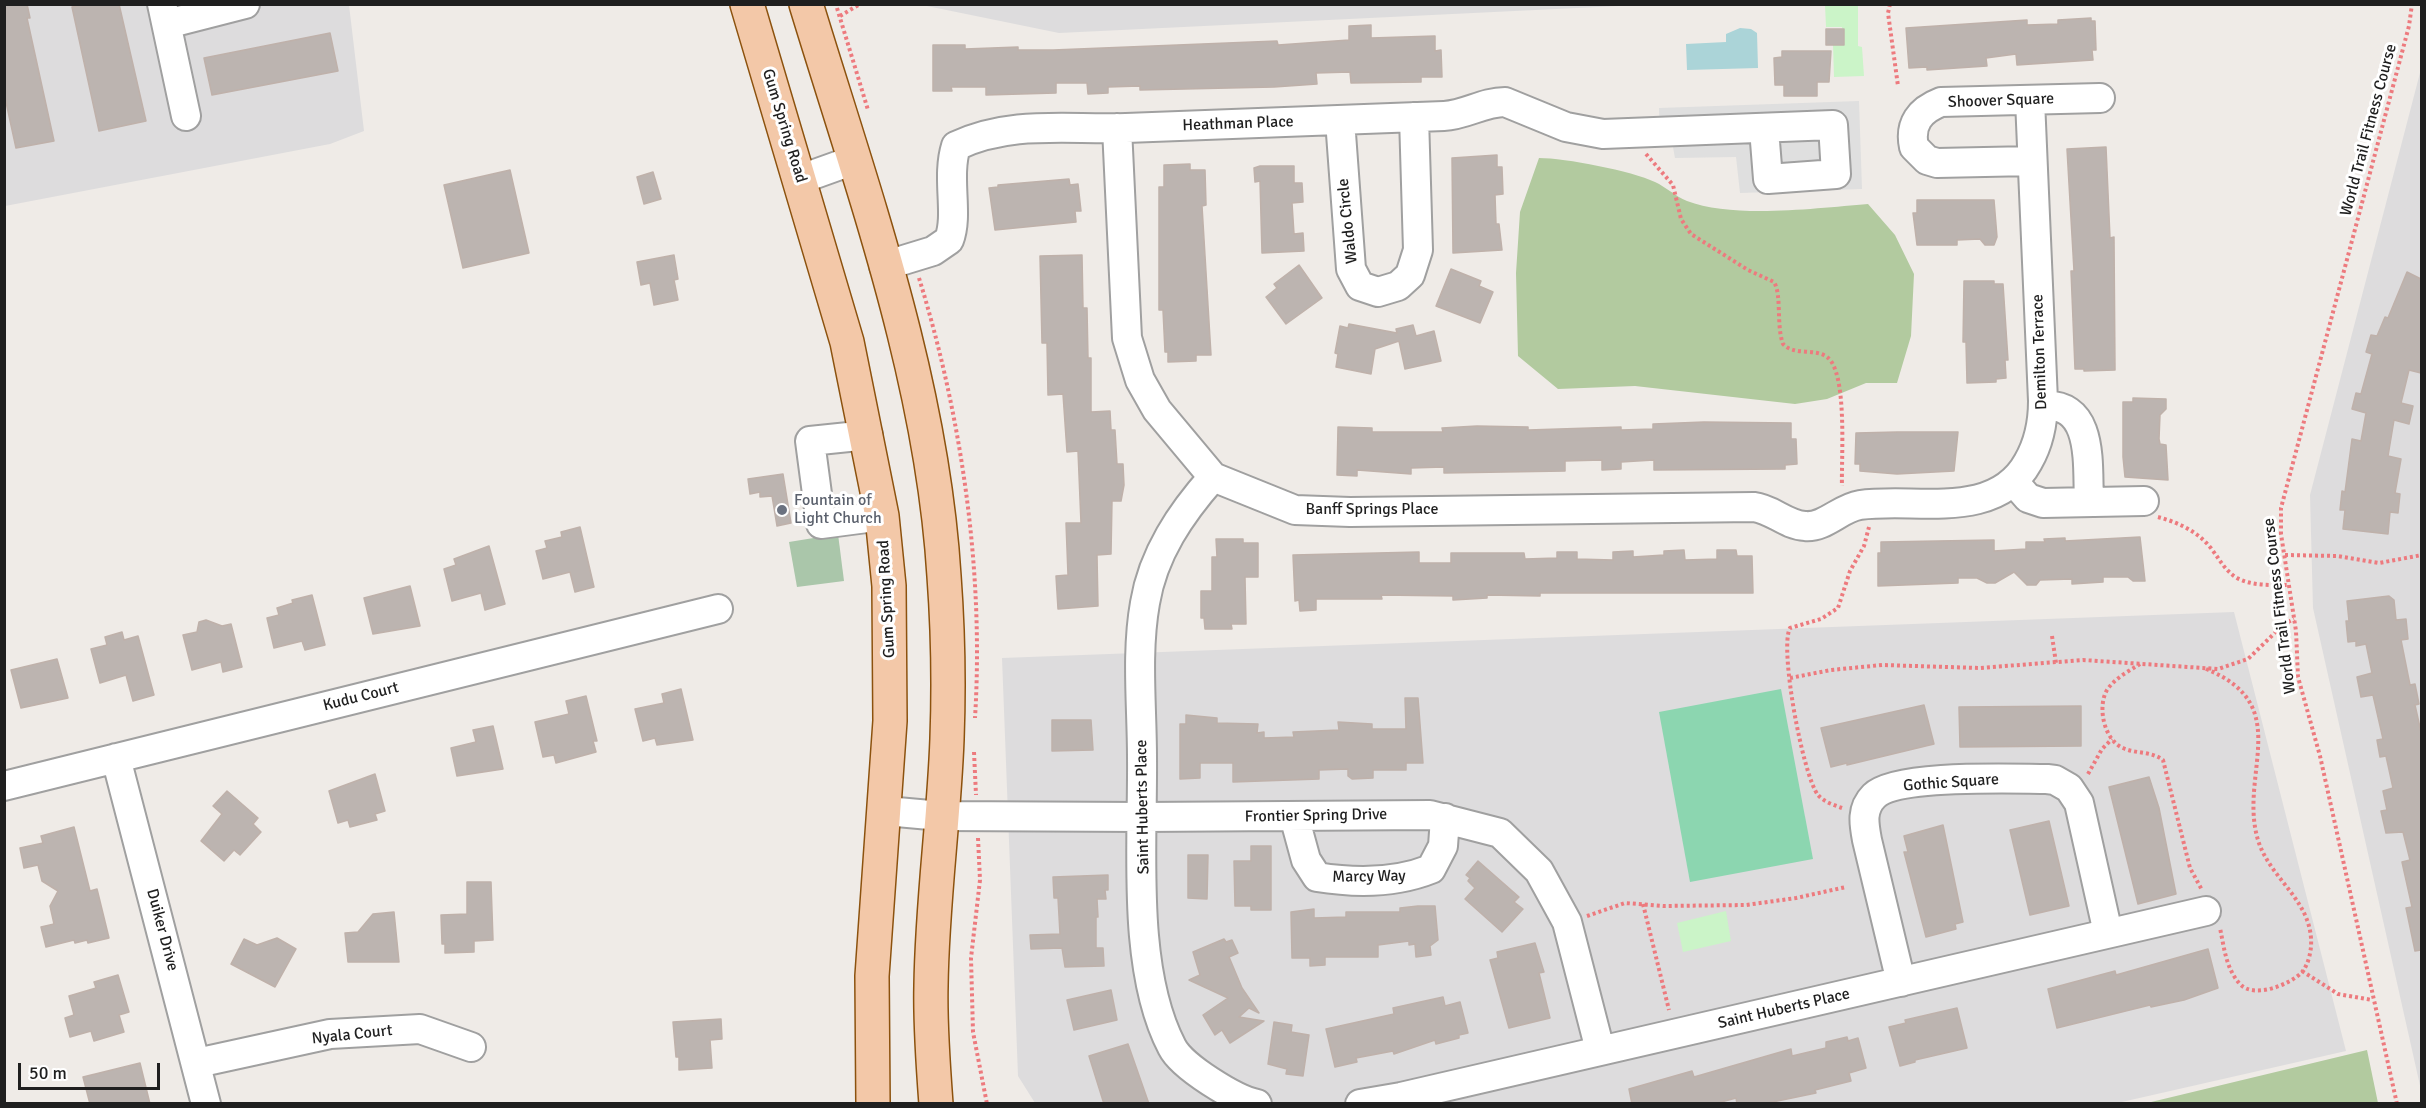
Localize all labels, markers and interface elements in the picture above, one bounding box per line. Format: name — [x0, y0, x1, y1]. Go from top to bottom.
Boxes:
street label: World Trail Fitness Course — [2337, 42, 2401, 218]
street label: Gum Spring Road — [758, 67, 810, 185]
street label: Shoover Square — [1948, 90, 2054, 112]
street label: Heathman Place — [1182, 112, 1294, 136]
street label: Waldo Circle — [1334, 177, 1362, 265]
street label: Demilton Terrace — [2028, 294, 2052, 410]
place label: Fountain of Light Church — [794, 491, 882, 529]
street label: Banff Springs Place — [1305, 500, 1439, 520]
marker: Fountain of Light Church — [775, 503, 789, 517]
street label: World Trail Fitness Course — [2260, 517, 2300, 695]
street label: Gum Spring Road — [874, 540, 900, 658]
street label: Kudu Court — [321, 678, 401, 716]
street label: Saint Huberts Place — [1132, 739, 1154, 875]
street label: Gothic Square — [1902, 770, 2000, 796]
street label: Frontier Spring Drive — [1245, 805, 1387, 827]
street label: Marcy Way — [1332, 867, 1406, 887]
street label: Duiker Drive — [142, 887, 182, 973]
street label: Saint Huberts Place — [1716, 984, 1852, 1034]
street label: Nyala Court — [311, 1021, 393, 1049]
scale bar — [21, 1051, 164, 1089]
text: 50 m — [29, 1062, 67, 1084]

